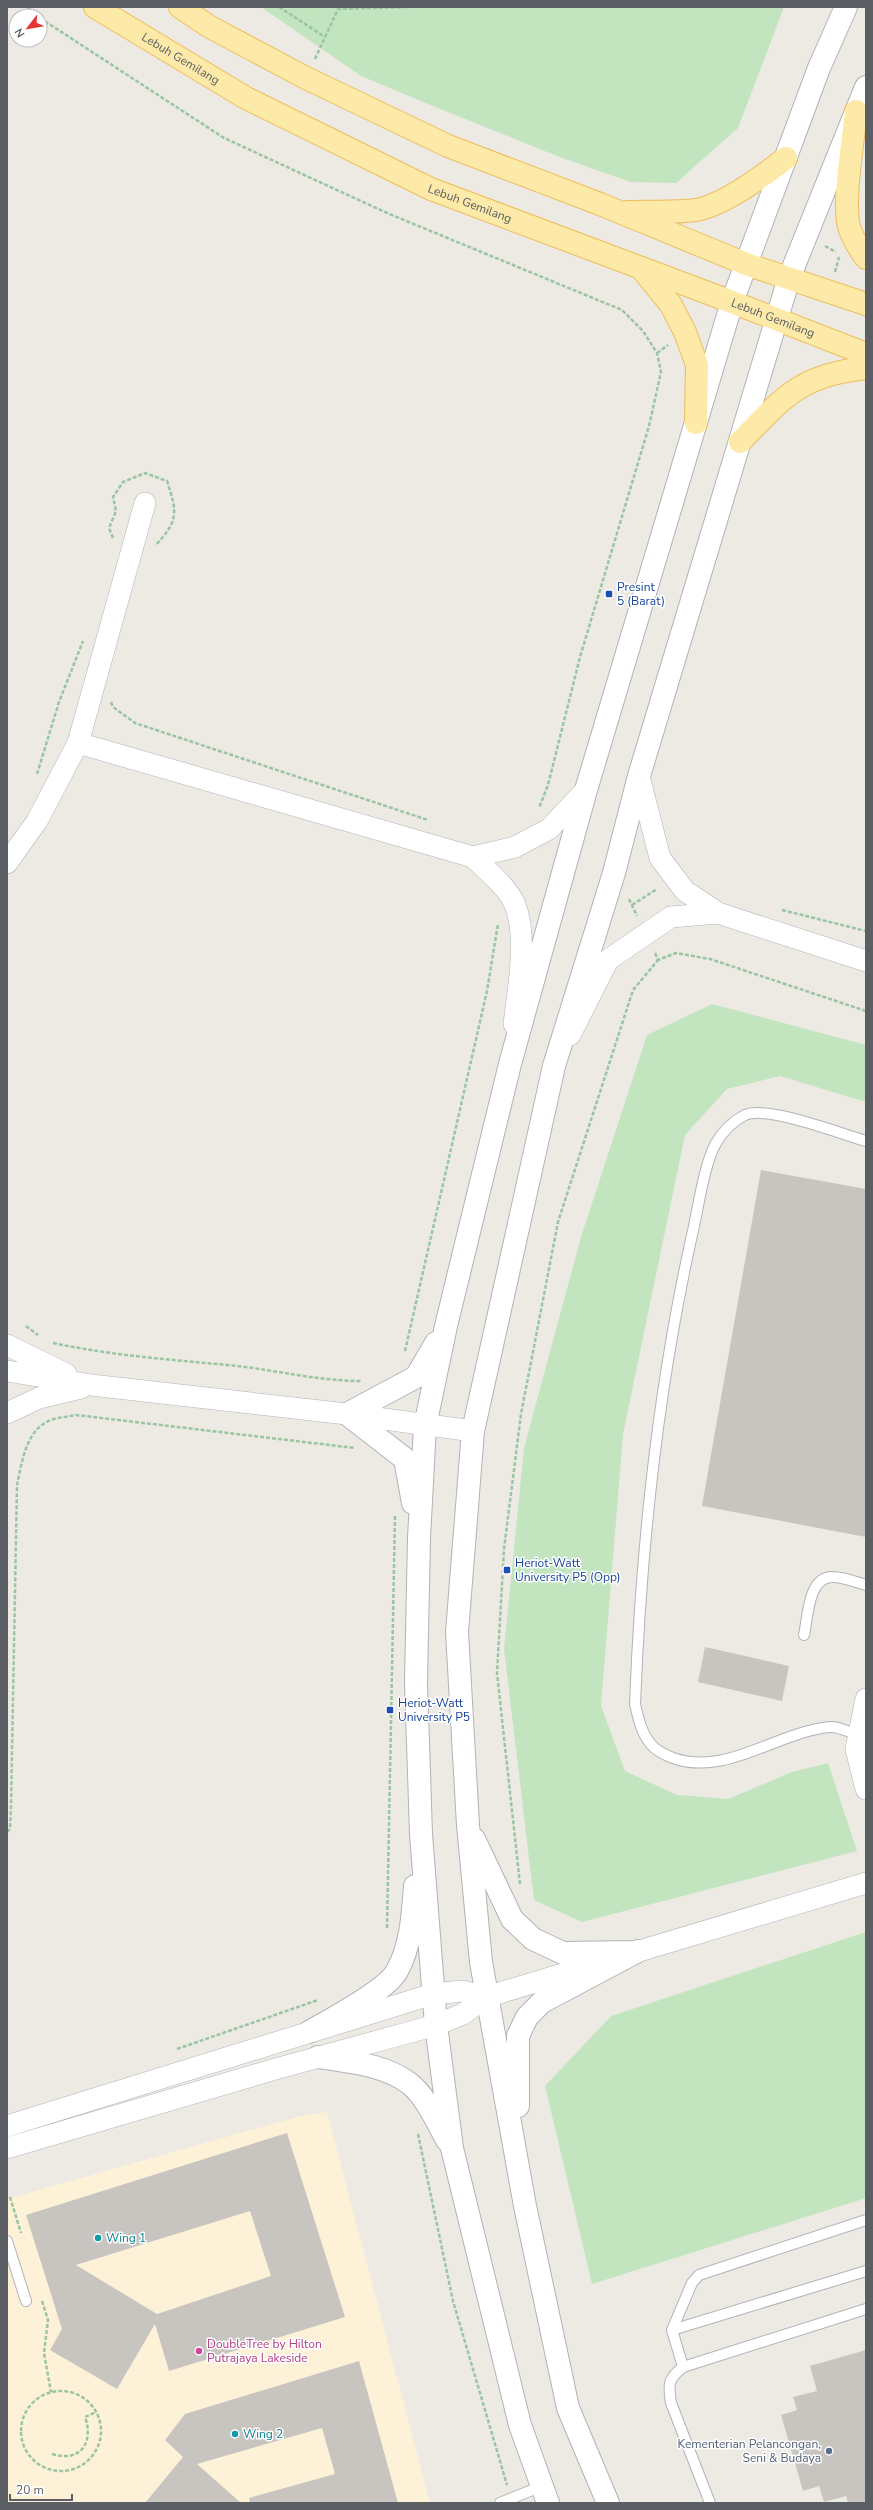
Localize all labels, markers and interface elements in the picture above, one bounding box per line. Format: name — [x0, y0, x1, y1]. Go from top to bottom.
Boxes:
north arrow — [8, 8, 48, 48]
text: N — [11, 26, 28, 40]
street label: Lebuh Gemilang — [139, 29, 223, 88]
street label: Lebuh Gemilang — [426, 181, 514, 227]
street label: Lebuh Gemilang — [729, 294, 817, 341]
place label: Presint 5 (Barat) — [617, 579, 665, 609]
marker: Presint 5 (Barat) — [604, 589, 614, 599]
place label: Heriot-Watt University P5 (Opp) — [515, 1555, 621, 1585]
marker: Heriot-Watt University P5 (Opp) — [502, 1565, 512, 1575]
place label: Heriot-Watt University P5 — [398, 1695, 470, 1725]
marker: Heriot-Watt University P5 — [385, 1705, 395, 1715]
place label: Wing 1 — [106, 2230, 146, 2246]
marker: Wing 1 — [93, 2233, 103, 2243]
place label: DoubleTree by Hilton Putrajaya Lakeside — [207, 2336, 322, 2366]
marker: DoubleTree by Hilton Putrajaya Lakeside — [194, 2346, 204, 2356]
place label: Wing 2 — [243, 2426, 283, 2442]
marker: Wing 2 — [230, 2429, 240, 2439]
place label: Kementerian Pelancongan, Seni & Budaya — [678, 2436, 821, 2466]
marker: Kementerian Pelancongan, Seni & Budaya — [824, 2446, 834, 2456]
scale bar — [10, 2476, 72, 2502]
text: 20 m — [16, 2482, 44, 2498]

